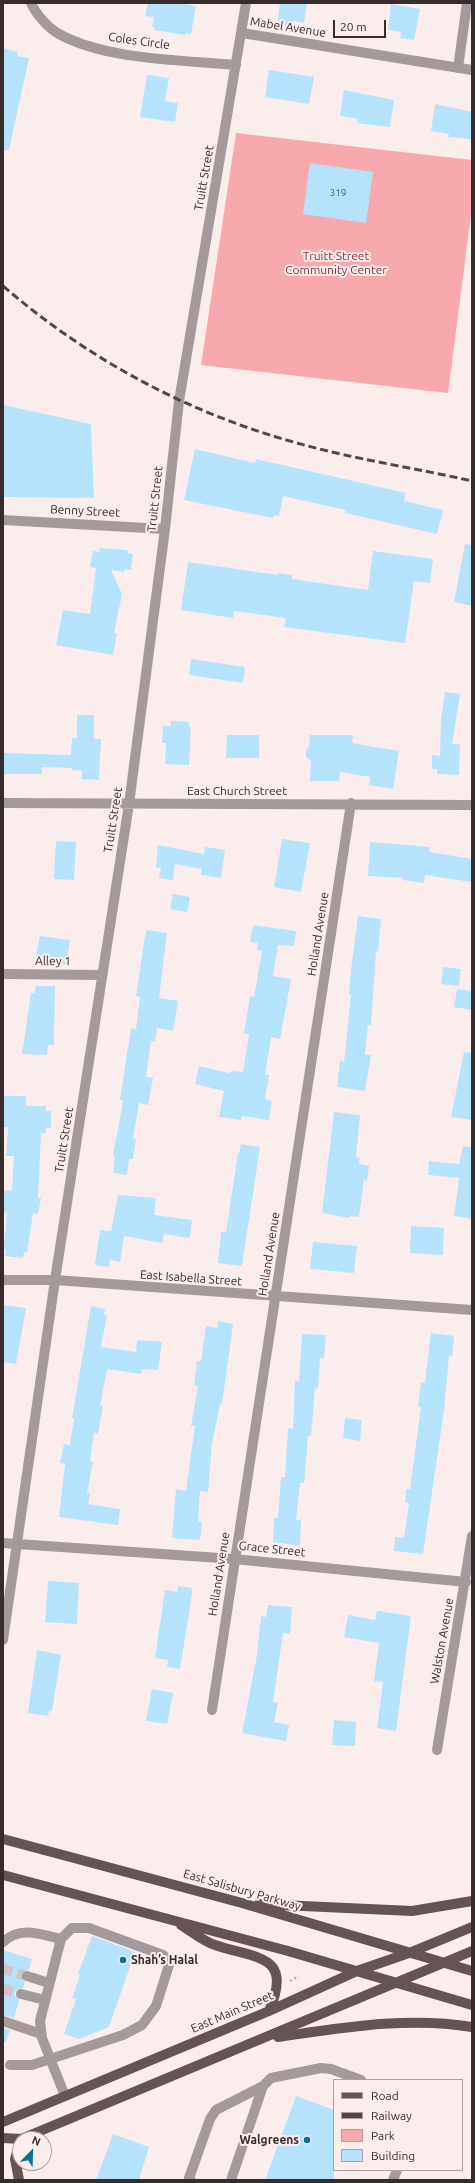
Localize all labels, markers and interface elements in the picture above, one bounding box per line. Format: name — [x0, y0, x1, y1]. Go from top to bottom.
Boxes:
scale bar — [335, 12, 388, 38]
street label: Mabel Avenue — [249, 14, 327, 40]
text: 20 m — [340, 20, 367, 33]
street label: Coles Circle — [107, 30, 171, 52]
street label: Truitt Street — [191, 144, 217, 212]
house number: 319 — [330, 187, 346, 199]
park label: Truitt Street Community Center — [285, 249, 387, 277]
street label: Truitt Street — [144, 465, 166, 533]
street label: Benny Street — [50, 502, 120, 520]
street label: East Church Street — [187, 784, 287, 798]
street label: Truitt Street — [101, 786, 125, 854]
street label: Holland Avenue — [304, 891, 332, 977]
street label: Alley 1 — [35, 953, 71, 969]
street label: Truitt Street — [52, 1106, 76, 1174]
street label: Holland Avenue — [255, 1211, 283, 1297]
street label: East Isabella Street — [139, 1267, 243, 1289]
street label: Holland Avenue — [205, 1531, 233, 1617]
street label: Grace Street — [238, 1538, 306, 1560]
street label: Walston Avenue — [427, 1597, 457, 1685]
street label: East Salisbury Parkway — [182, 1866, 302, 1914]
place label: Shah’s Halal — [131, 1953, 198, 1967]
marker: Shah’s Halal — [118, 1955, 128, 1965]
street label: East Main Street — [189, 1988, 275, 2036]
legend — [333, 2079, 463, 2171]
text: Road — [371, 2089, 399, 2102]
text: Railway — [371, 2109, 412, 2122]
text: Park — [371, 2129, 395, 2142]
north arrow — [12, 2131, 52, 2171]
place label: Walgreens — [239, 2133, 299, 2147]
text: N — [30, 2134, 42, 2148]
marker: Walgreens — [302, 2135, 312, 2145]
text: Building — [371, 2149, 415, 2162]

